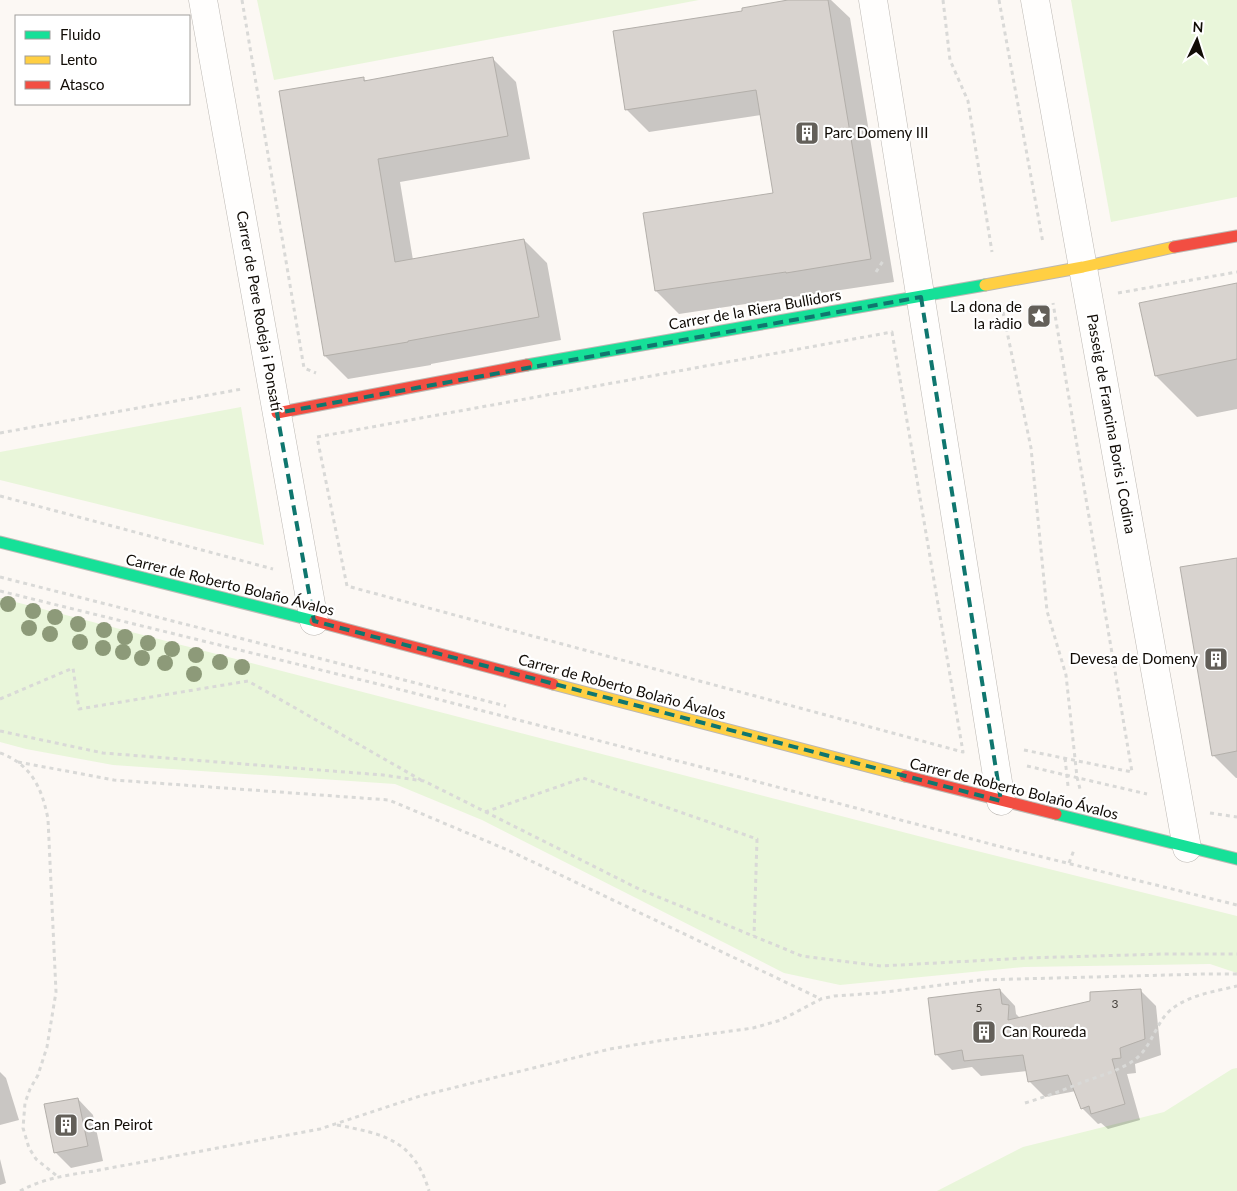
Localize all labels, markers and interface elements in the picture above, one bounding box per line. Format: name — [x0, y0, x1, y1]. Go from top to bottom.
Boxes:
legend — [15, 15, 190, 105]
north arrow — [1172, 15, 1222, 65]
text: N — [1192, 18, 1204, 35]
text: Fluido — [60, 25, 101, 43]
text: Lento — [60, 50, 97, 68]
text: Atasco — [60, 75, 105, 93]
building icon: Parc Domeny III — [794, 120, 820, 146]
place label: Parc Domeny III — [824, 123, 928, 141]
street label: Carrer de Pere Rodeja i Ponsatí — [233, 209, 287, 413]
street label: Carrer de la Riera Bullidors — [667, 285, 842, 333]
place label: La dona de la ràdio — [950, 297, 1022, 332]
place icon: La dona de la ràdio — [1026, 303, 1052, 329]
street label: Passeig de Francina Boris i Codina — [1084, 312, 1140, 535]
street label: Carrer de Roberto Bolaño Ávalos — [124, 549, 336, 619]
building icon: Devesa de Domeny — [1203, 646, 1229, 672]
place label: Devesa de Domeny — [1070, 649, 1198, 667]
street label: Carrer de Roberto Bolaño Ávalos — [516, 650, 728, 722]
street label: Carrer de Roberto Bolaño Ávalos — [908, 753, 1120, 823]
house number: 3 — [1112, 996, 1119, 1011]
house number: 5 — [976, 1000, 983, 1015]
building icon: Can Roureda — [971, 1019, 997, 1045]
place label: Can Roureda — [1002, 1022, 1086, 1040]
building icon: Can Peirot — [53, 1112, 79, 1138]
place label: Can Peirot — [84, 1115, 153, 1133]

